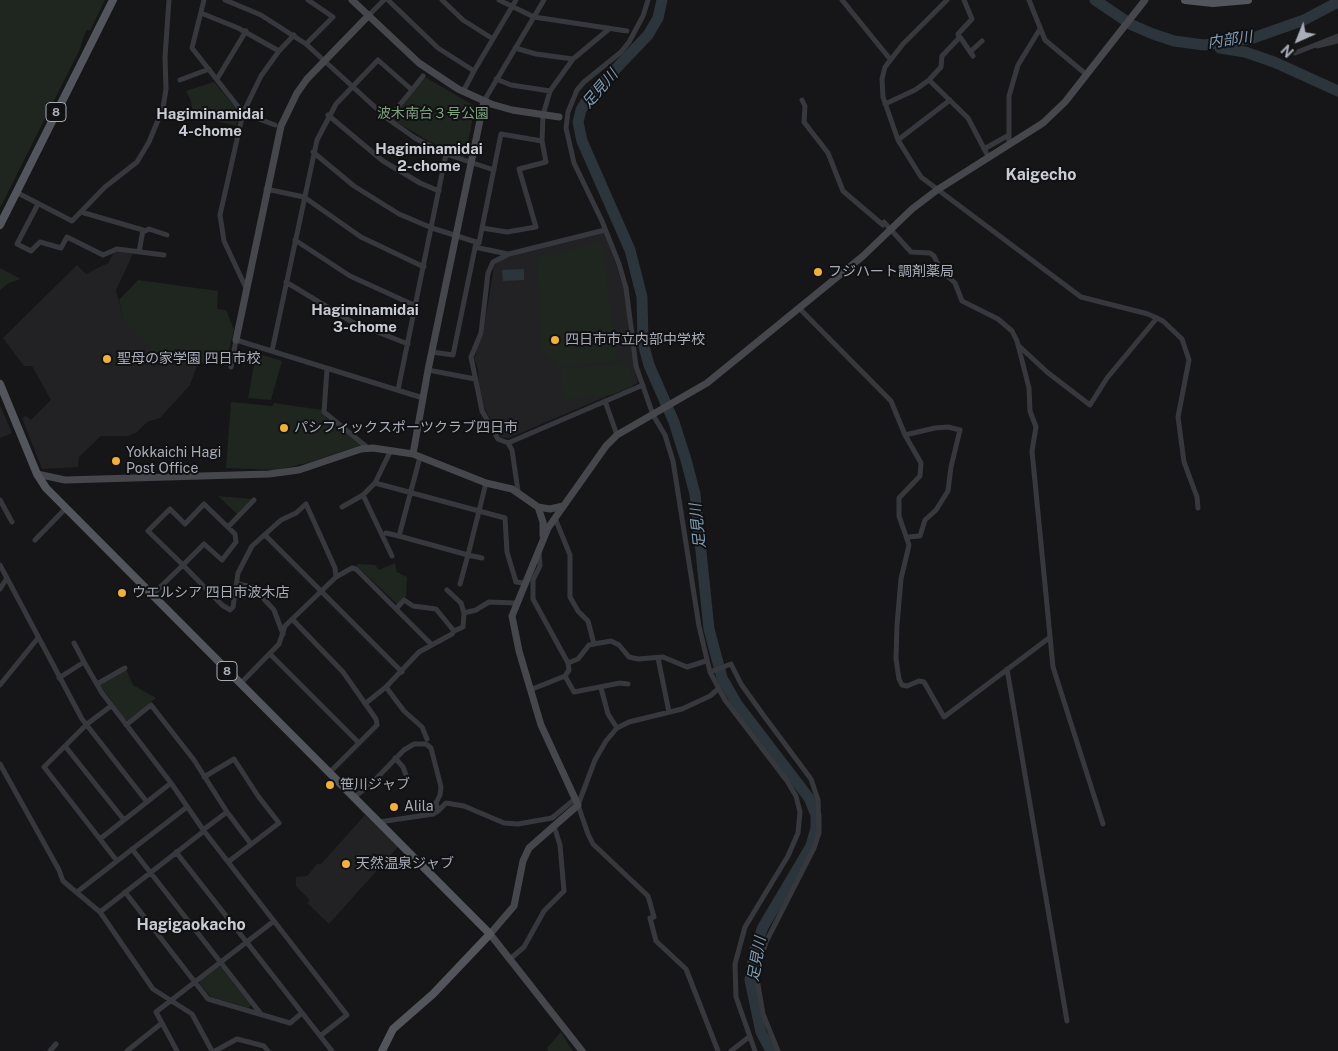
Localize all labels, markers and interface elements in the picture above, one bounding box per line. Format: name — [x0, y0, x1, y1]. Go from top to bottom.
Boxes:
north arrow — [1273, 15, 1323, 65]
water label: 内部川 — [1206, 28, 1254, 52]
text: N — [1278, 41, 1297, 60]
water label: 足見川 — [578, 66, 622, 112]
road number: 8 — [46, 102, 66, 121]
district label: Hagiminamidai 4-chome — [156, 105, 264, 140]
park label: 波木南台３号公園 — [377, 106, 489, 122]
district label: Hagiminamidai 2-chome — [375, 140, 483, 175]
district label: Kaigecho — [1005, 165, 1077, 185]
place label: フジハート調剤薬局 — [828, 264, 954, 280]
marker: フジハート調剤薬局 — [812, 266, 824, 278]
district label: Hagiminamidai 3-chome — [311, 301, 419, 336]
place label: 四日市市立内部中学校 — [565, 332, 705, 348]
marker: 四日市市立内部中学校 — [549, 334, 561, 346]
place label: 聖母の家学園 四日市校 — [117, 351, 260, 367]
marker: 聖母の家学園 四日市校 — [101, 353, 113, 365]
place label: パシフィックスポーツクラブ四日市 — [294, 420, 518, 436]
marker: パシフィックスポーツクラブ四日市 — [278, 422, 290, 434]
place label: Yokkaichi Hagi Post Office — [126, 445, 221, 478]
marker: Yokkaichi Hagi Post Office — [110, 455, 122, 467]
water label: 足見川 — [687, 503, 709, 549]
place label: ウエルシア 四日市波木店 — [132, 585, 289, 601]
marker: ウエルシア 四日市波木店 — [116, 587, 128, 599]
road number: 8 — [217, 661, 237, 680]
place label: 笹川ジャブ — [340, 777, 410, 793]
marker: 笹川ジャブ — [324, 779, 336, 791]
place label: Alila — [404, 799, 434, 815]
marker: Alila — [388, 801, 400, 813]
place label: 天然温泉ジャブ — [356, 856, 454, 872]
marker: 天然温泉ジャブ — [340, 858, 352, 870]
district label: Hagigaokacho — [136, 915, 246, 935]
water label: 足見川 — [744, 935, 770, 983]

